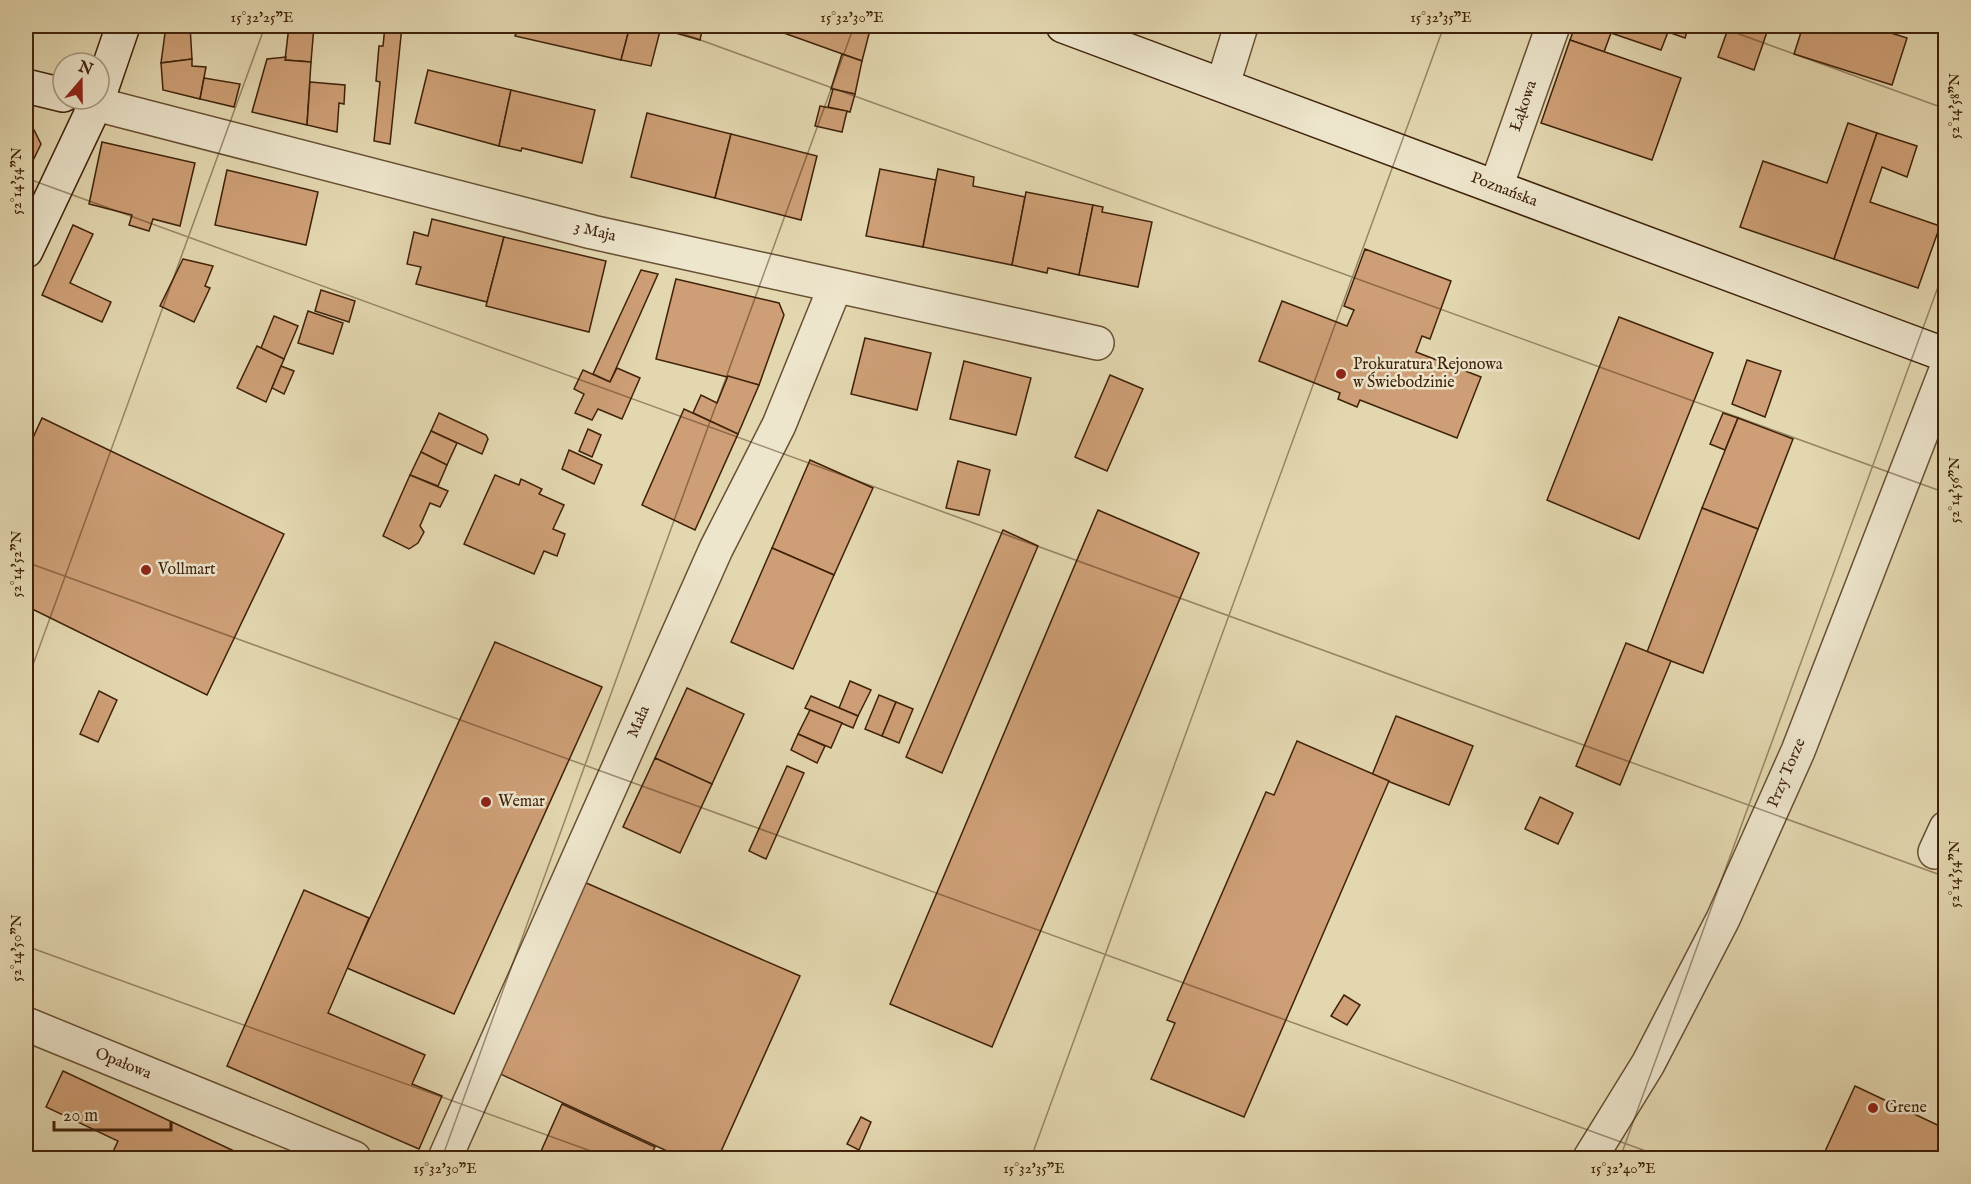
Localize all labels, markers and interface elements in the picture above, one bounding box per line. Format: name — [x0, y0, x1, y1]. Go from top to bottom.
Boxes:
text: 15°32'25"E — [231, 8, 293, 27]
text: 15°32'30"E — [820, 8, 884, 27]
text: 15°32'35"E — [1410, 8, 1472, 27]
north arrow — [51, 51, 111, 111]
text: N — [75, 57, 96, 81]
text: 52°14'58"N — [1945, 73, 1964, 139]
street label: Łąkowa — [1506, 78, 1542, 134]
text: 52°14'54"N — [7, 147, 26, 215]
street label: Poznańska — [1468, 168, 1540, 212]
street label: 3 Maja — [572, 217, 618, 247]
place label: Prokuratura Rejonowa w Świebodzinie — [1353, 355, 1503, 393]
marker: Prokuratura Rejonowa w Świebodzinie — [1334, 367, 1348, 381]
text: 52°14'56"N — [1945, 457, 1964, 523]
text: 52°14'52"N — [7, 530, 26, 598]
place label: Vollmart — [157, 560, 216, 580]
marker: Vollmart — [139, 563, 153, 577]
street label: Mała — [623, 703, 655, 741]
street label: Przy Torze — [1763, 735, 1811, 811]
place label: Wemar — [498, 792, 545, 812]
marker: Wemar — [479, 795, 493, 809]
text: 52°14'54"N — [1945, 840, 1964, 908]
text: 52°14'50"N — [7, 914, 26, 982]
street label: Opałowa — [92, 1044, 154, 1084]
scale bar — [54, 1094, 171, 1132]
place label: Grene — [1885, 1098, 1927, 1118]
marker: Grene — [1866, 1101, 1880, 1115]
text: 20 m — [63, 1105, 98, 1128]
text: 15°32'30"E — [413, 1159, 477, 1178]
text: 15°32'35"E — [1003, 1159, 1065, 1178]
text: 15°32'40"E — [1590, 1159, 1656, 1178]

